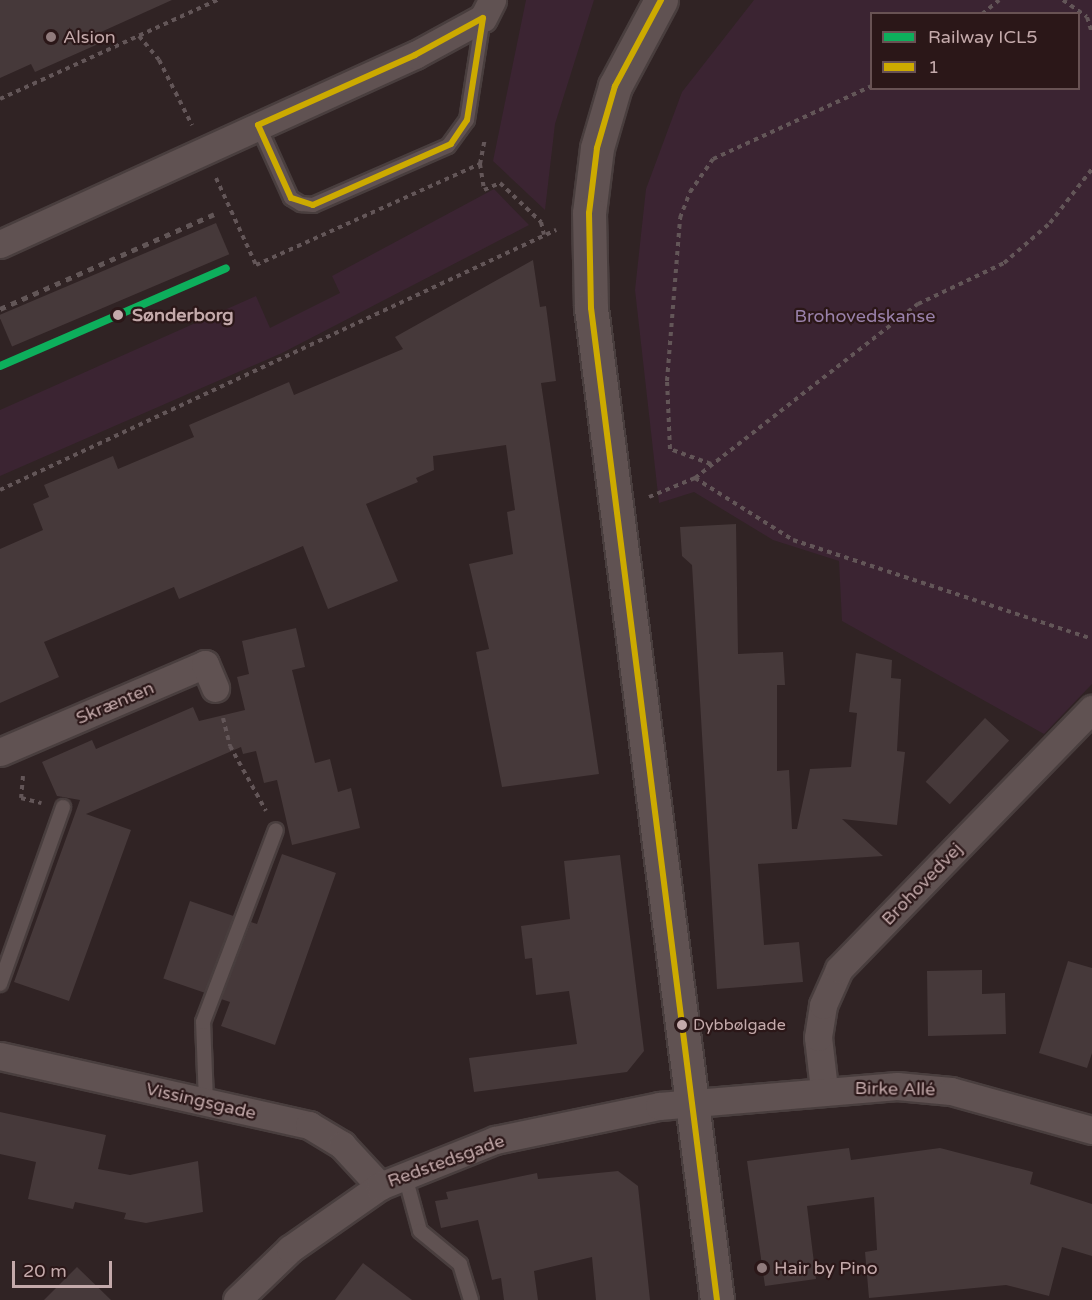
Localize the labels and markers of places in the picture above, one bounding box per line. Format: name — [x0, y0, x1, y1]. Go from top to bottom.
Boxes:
place label: Alsion — [63, 26, 116, 48]
marker: Alsion — [44, 30, 58, 44]
place label: Sønderborg — [132, 304, 234, 326]
marker: Sønderborg — [109, 306, 127, 324]
place label: Dybbølgade — [693, 1015, 786, 1035]
marker: Dybbølgade — [676, 1019, 688, 1031]
place label: Hair by Pino — [774, 1257, 878, 1279]
marker: Hair by Pino — [755, 1261, 769, 1275]

